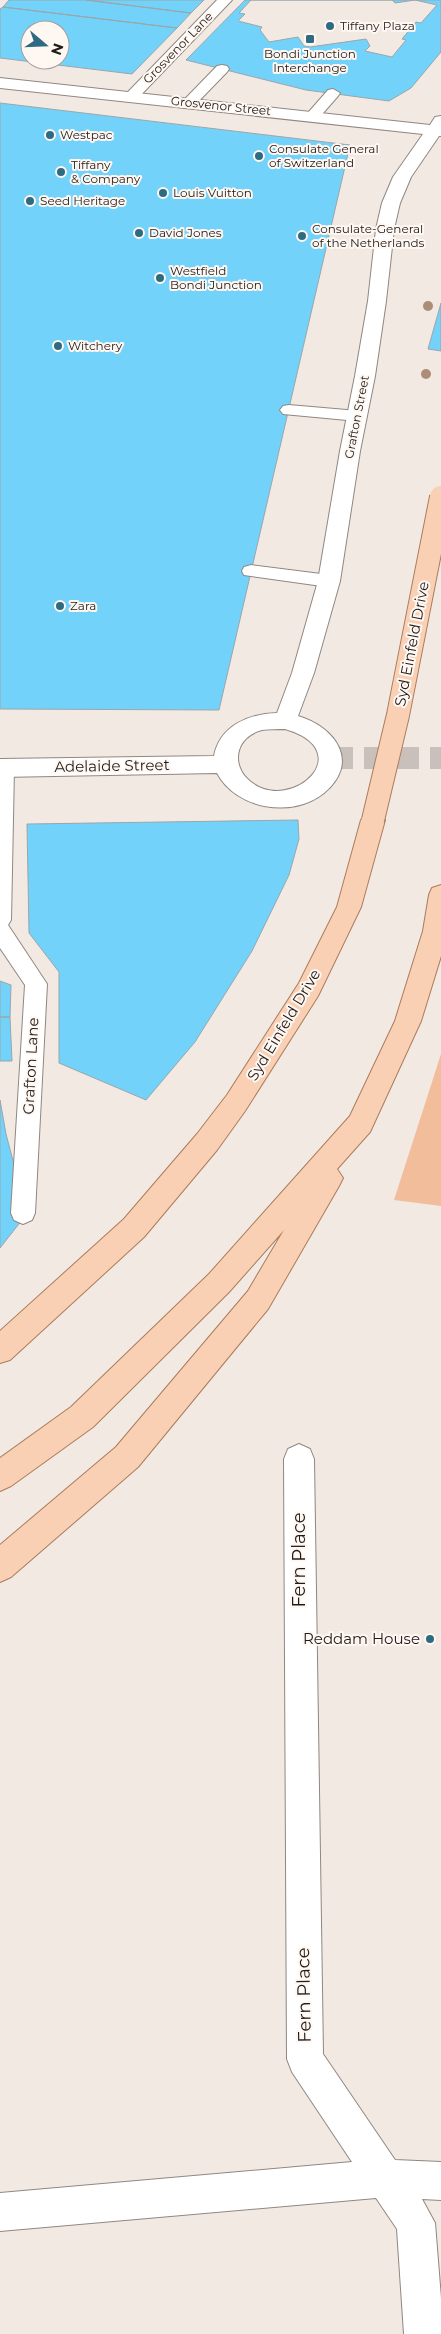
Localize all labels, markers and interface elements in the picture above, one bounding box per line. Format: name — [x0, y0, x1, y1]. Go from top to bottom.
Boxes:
street label: Grosvenor Lane — [140, 9, 216, 87]
place label: Tiffany Plaza — [340, 18, 415, 33]
north arrow — [20, 20, 70, 70]
marker: Tiffany Plaza — [324, 20, 336, 32]
marker: Bondi Junction Interchange — [304, 33, 316, 45]
text: N — [47, 41, 68, 58]
place label: Bondi Junction Interchange — [264, 46, 356, 75]
street label: Grosvenor Street — [170, 93, 272, 118]
place label: Westpac — [60, 127, 113, 142]
marker: Westpac — [44, 129, 56, 141]
place label: Consulate General of Switzerland — [269, 141, 379, 170]
marker: Consulate General of Switzerland — [253, 150, 265, 162]
place label: Tiffany & Company — [71, 157, 141, 186]
marker: Tiffany & Company — [55, 166, 67, 178]
place label: Louis Vuitton — [173, 185, 252, 200]
marker: Louis Vuitton — [157, 187, 169, 199]
place label: Seed Heritage — [40, 193, 125, 208]
marker: Seed Heritage — [24, 195, 36, 207]
place label: Consulate-General of the Netherlands — [312, 221, 425, 250]
place label: David Jones — [149, 225, 222, 240]
marker: David Jones — [133, 227, 145, 239]
marker: Consulate-General of the Netherlands — [296, 230, 308, 242]
place label: Westfield Bondi Junction — [170, 263, 262, 292]
marker: Westfield Bondi Junction — [154, 272, 166, 284]
place label: Witchery — [68, 338, 123, 353]
marker: Witchery — [52, 340, 64, 352]
street label: Grafton Street — [341, 374, 372, 460]
street label: Syd Einfeld Drive — [390, 580, 433, 708]
place label: Zara — [70, 598, 96, 613]
marker: Zara — [54, 600, 66, 612]
street label: Adelaide Street — [54, 755, 170, 776]
street label: Syd Einfeld Drive — [243, 965, 324, 1084]
street label: Grafton Lane — [18, 1017, 43, 1115]
street label: Fern Place — [288, 1512, 310, 1608]
place label: Reddam House — [303, 1629, 420, 1648]
marker: Reddam House — [424, 1633, 436, 1645]
street label: Fern Place — [292, 1947, 316, 2043]

